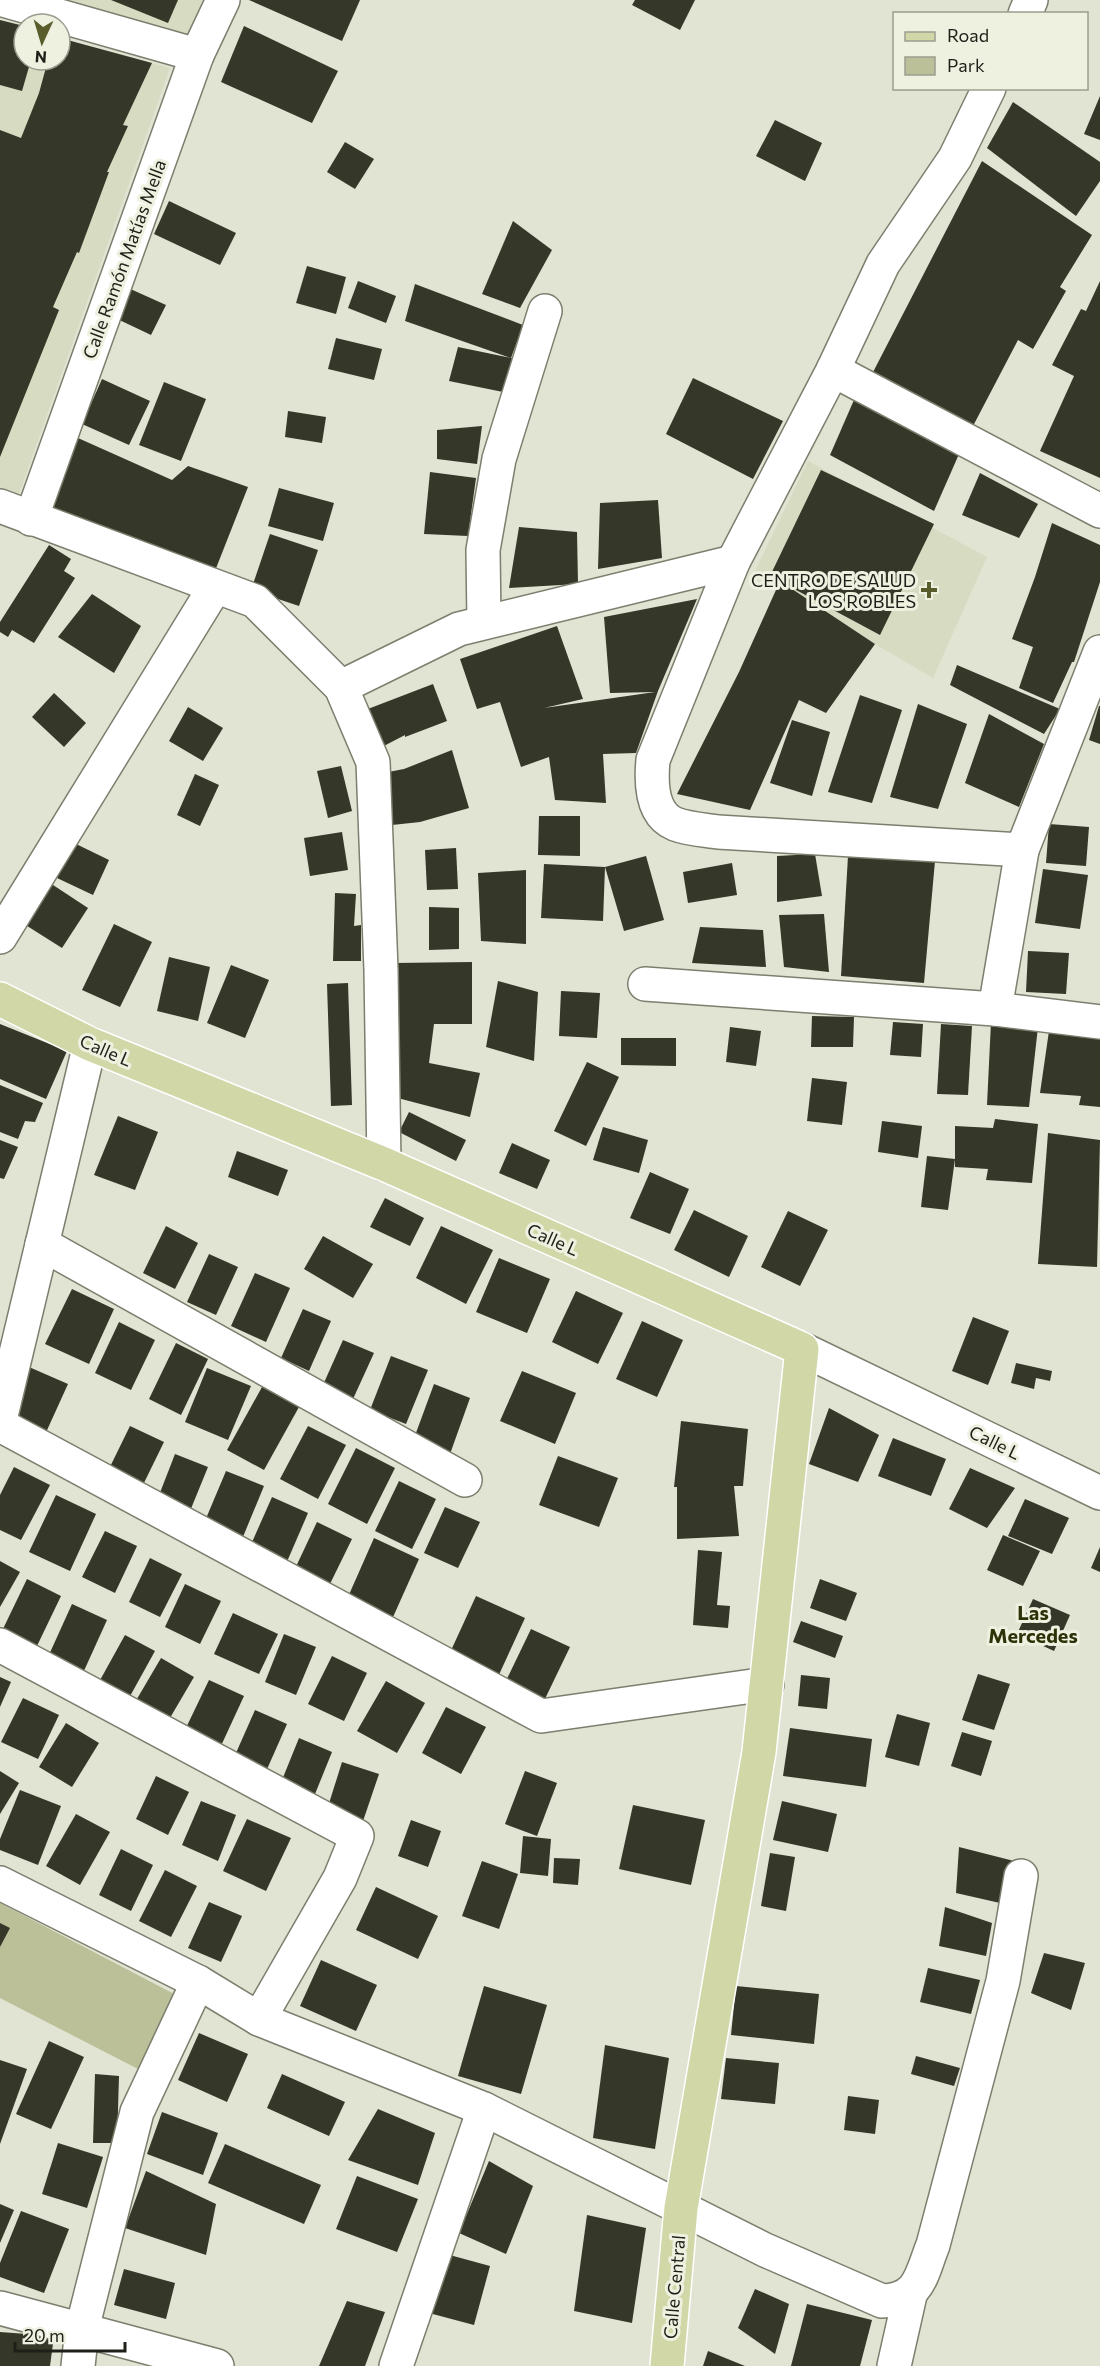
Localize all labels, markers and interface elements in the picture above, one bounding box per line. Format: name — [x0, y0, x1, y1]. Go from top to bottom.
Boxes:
north arrow — [12, 12, 72, 72]
legend — [893, 12, 1088, 90]
text: Road — [947, 24, 989, 46]
text: N — [34, 48, 48, 67]
text: Park — [947, 54, 985, 76]
street label: Calle Ramón Matías Mella — [78, 156, 170, 362]
place label: CENTRO DE SALUD LOS ROBLES — [751, 569, 916, 612]
marker: CENTRO DE SALUD LOS ROBLES — [920, 581, 938, 599]
street label: Calle L — [77, 1029, 135, 1071]
street label: Calle L — [524, 1218, 582, 1260]
street label: Calle L — [966, 1420, 1024, 1464]
district label: Las Mercedes — [988, 1600, 1078, 1647]
street label: Calle Central — [658, 2234, 690, 2340]
scale bar — [15, 2315, 124, 2353]
text: 20 m — [24, 2324, 65, 2346]

